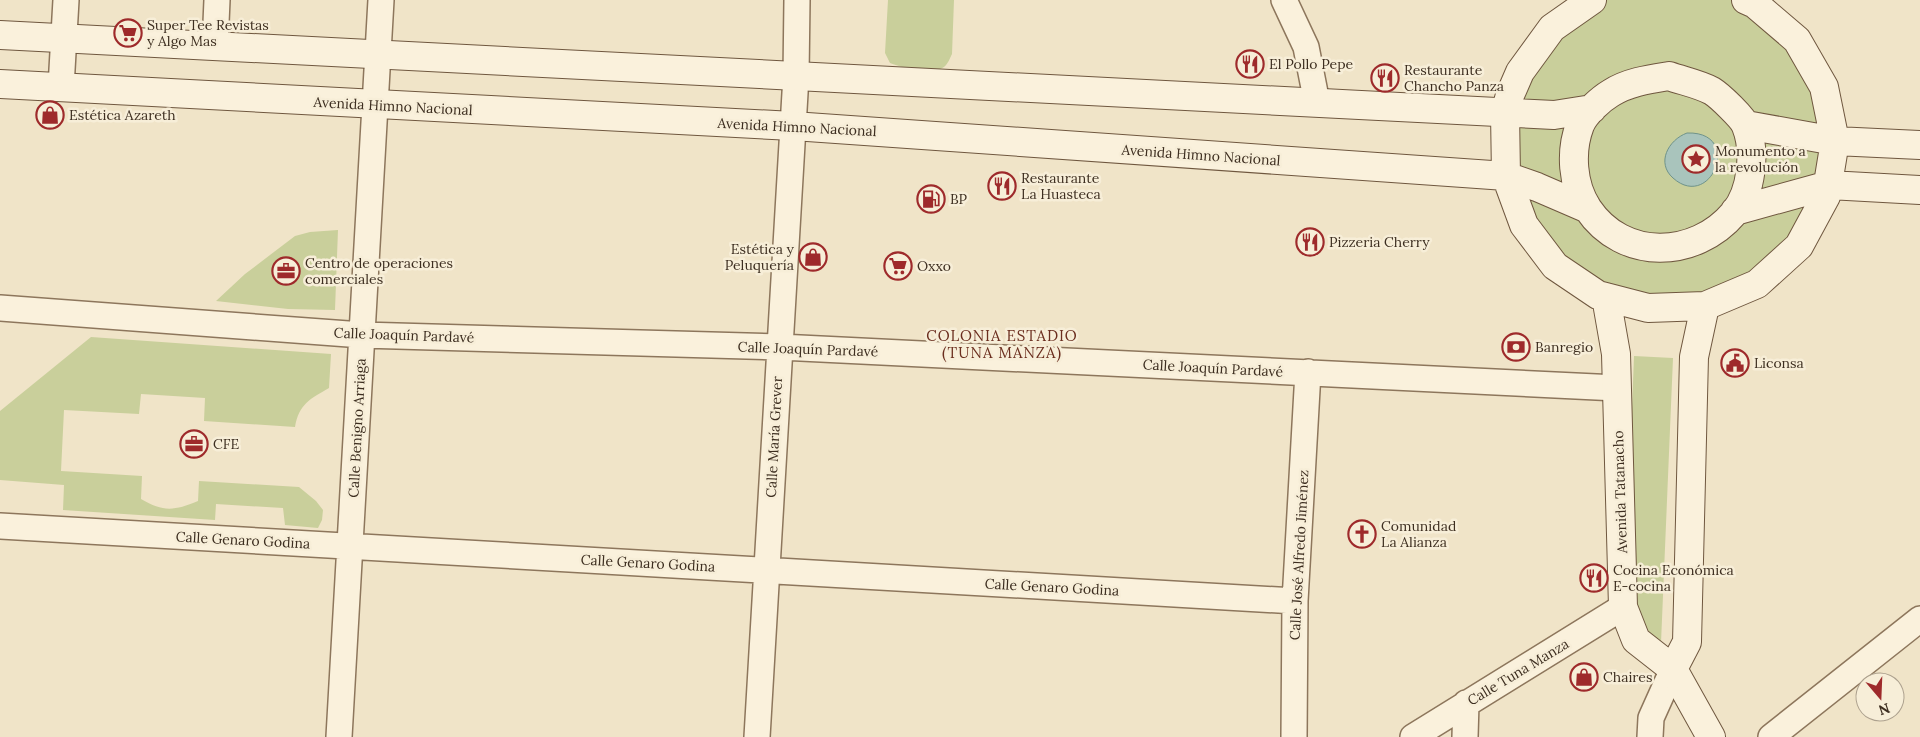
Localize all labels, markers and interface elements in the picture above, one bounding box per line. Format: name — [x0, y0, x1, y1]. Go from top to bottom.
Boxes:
place label: Super Tee Revistas y Algo Mas — [147, 16, 269, 50]
supermarket icon: Super Tee Revistas y Algo Mas — [113, 18, 143, 48]
restaurant icon: El Pollo Pepe — [1235, 49, 1265, 79]
place label: El Pollo Pepe — [1269, 55, 1354, 73]
place label: Restaurante Chancho Panza — [1404, 61, 1504, 95]
restaurant icon: Restaurante Chancho Panza — [1370, 63, 1400, 93]
street label: Avenida Himno Nacional — [312, 93, 473, 119]
shop icon: Estética Azareth — [35, 100, 65, 130]
place label: Estética Azareth — [69, 106, 176, 124]
street label: Avenida Himno Nacional — [716, 114, 877, 140]
street label: Avenida Himno Nacional — [1120, 140, 1281, 170]
place label: Monumento a la revolución — [1715, 142, 1806, 176]
place icon: Monumento a la revolución — [1681, 144, 1711, 174]
place label: Restaurante La Huasteca — [1021, 169, 1101, 203]
restaurant icon: Restaurante La Huasteca — [987, 171, 1017, 201]
fuel station icon: BP — [916, 184, 946, 214]
place label: BP — [950, 190, 968, 208]
restaurant icon: Pizzeria Cherry — [1295, 227, 1325, 257]
place label: Pizzeria Cherry — [1329, 233, 1430, 251]
place label: Estética y Peluquería — [725, 240, 795, 274]
shop icon: Estética y Peluquería — [798, 242, 828, 272]
supermarket icon: Oxxo — [883, 251, 913, 281]
place label: Centro de operaciones comerciales — [305, 254, 453, 288]
office icon: Centro de operaciones comerciales — [271, 256, 301, 286]
place label: Oxxo — [917, 257, 951, 275]
street label: Calle Joaquín Pardavé — [333, 324, 475, 346]
district label: COLONIA ESTADIO (TUNA MANZA) — [926, 326, 1078, 363]
bank icon: Banregio — [1501, 332, 1531, 362]
street label: Calle Joaquín Pardavé — [737, 338, 879, 360]
place label: Banregio — [1535, 338, 1593, 356]
public building icon: Liconsa — [1720, 348, 1750, 378]
place label: Liconsa — [1754, 354, 1804, 372]
street label: Calle Joaquín Pardavé — [1142, 355, 1284, 381]
street label: Calle Benigno Arriaga — [344, 358, 370, 498]
street label: Calle María Grever — [762, 376, 786, 498]
office icon: CFE — [179, 429, 209, 459]
street label: Avenida Tatanacho — [1609, 430, 1631, 555]
place label: CFE — [213, 435, 239, 453]
street label: Calle José Alfredo Jiménez — [1286, 469, 1312, 641]
place label: Comunidad La Alianza — [1381, 517, 1456, 551]
church icon: Comunidad La Alianza — [1347, 519, 1377, 549]
street label: Calle Genaro Godina — [175, 527, 311, 553]
street label: Calle Genaro Godina — [580, 550, 716, 576]
place label: Cocina Económica E-cocina — [1613, 561, 1734, 595]
restaurant icon: Cocina Económica E-cocina — [1579, 563, 1609, 593]
street label: Calle Genaro Godina — [984, 574, 1120, 600]
street label: Calle Tuna Manza — [1464, 635, 1572, 709]
shop icon: Chaires — [1569, 662, 1599, 692]
place label: Chaires — [1603, 668, 1652, 686]
north arrow — [1855, 672, 1905, 722]
text: N — [1876, 699, 1892, 720]

